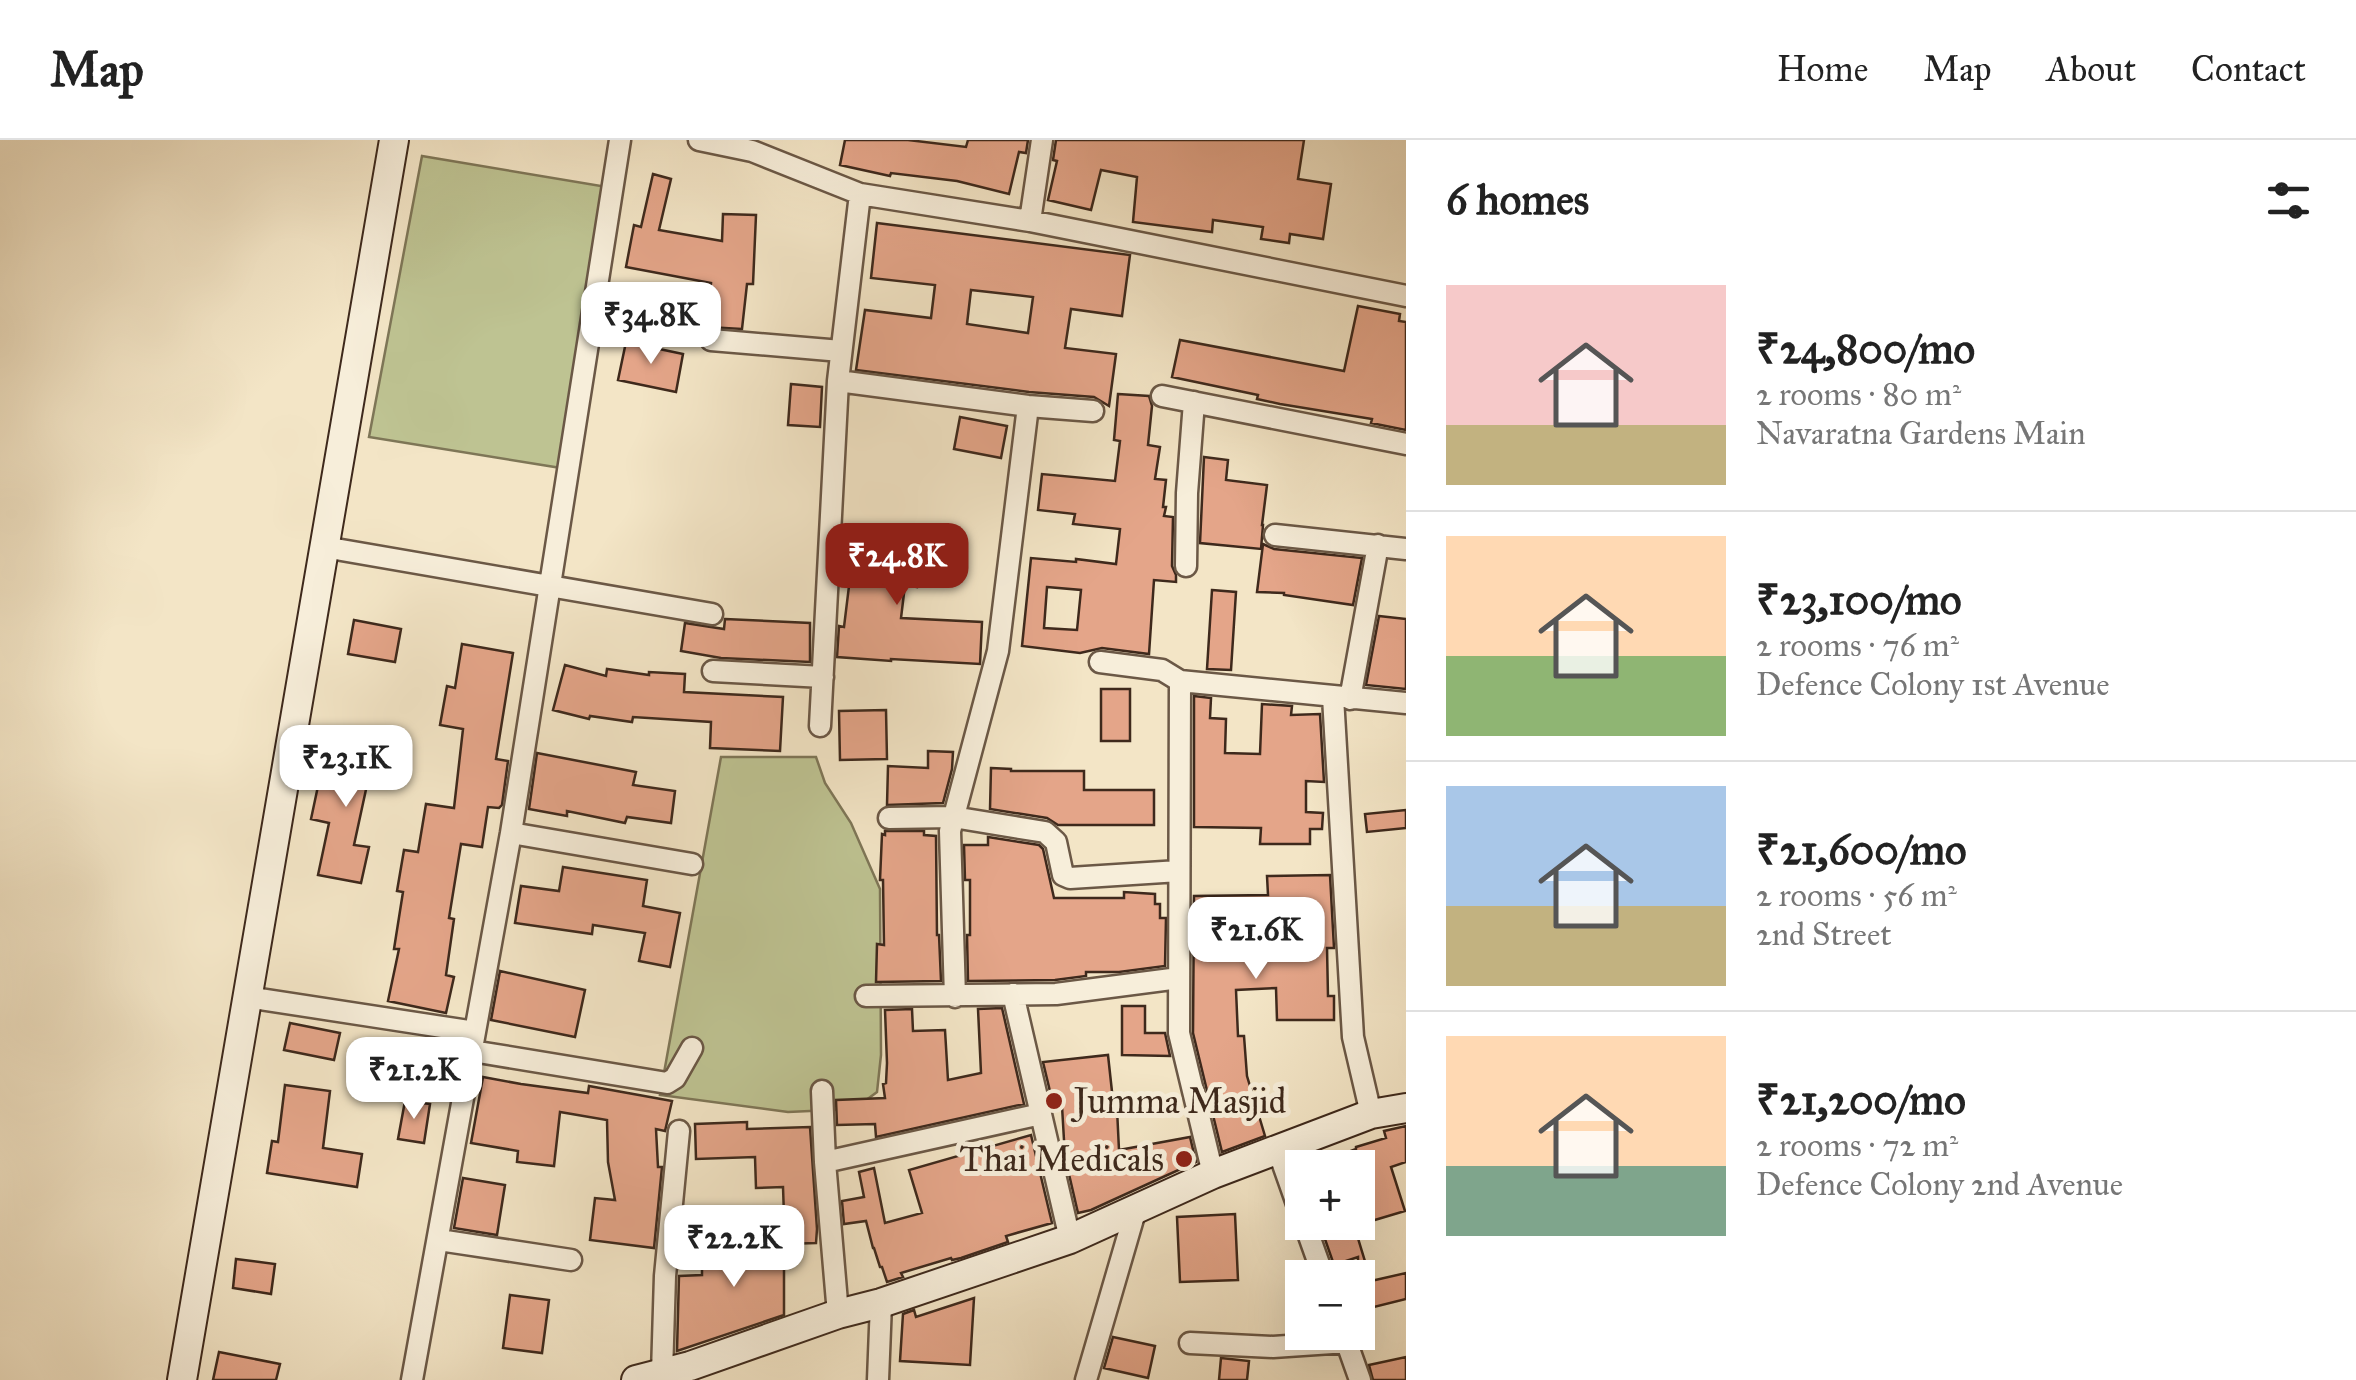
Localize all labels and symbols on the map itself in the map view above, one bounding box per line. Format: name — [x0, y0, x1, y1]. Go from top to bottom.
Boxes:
pin: ₹34.8K — [570, 282, 732, 367]
pin: ₹24.8K — [816, 523, 978, 608]
pin: ₹23.1K — [265, 725, 427, 810]
pin: ₹21.6K — [1175, 897, 1337, 982]
pin: ₹21.2K — [333, 1037, 495, 1122]
place label: Jumma Masjid — [1070, 1080, 1287, 1123]
marker: Jumma Masjid — [1043, 1090, 1065, 1112]
place label: Thai Medicals — [959, 1138, 1164, 1181]
marker: Thai Medicals — [1173, 1148, 1195, 1170]
pin: ₹22.2K — [653, 1205, 815, 1290]

